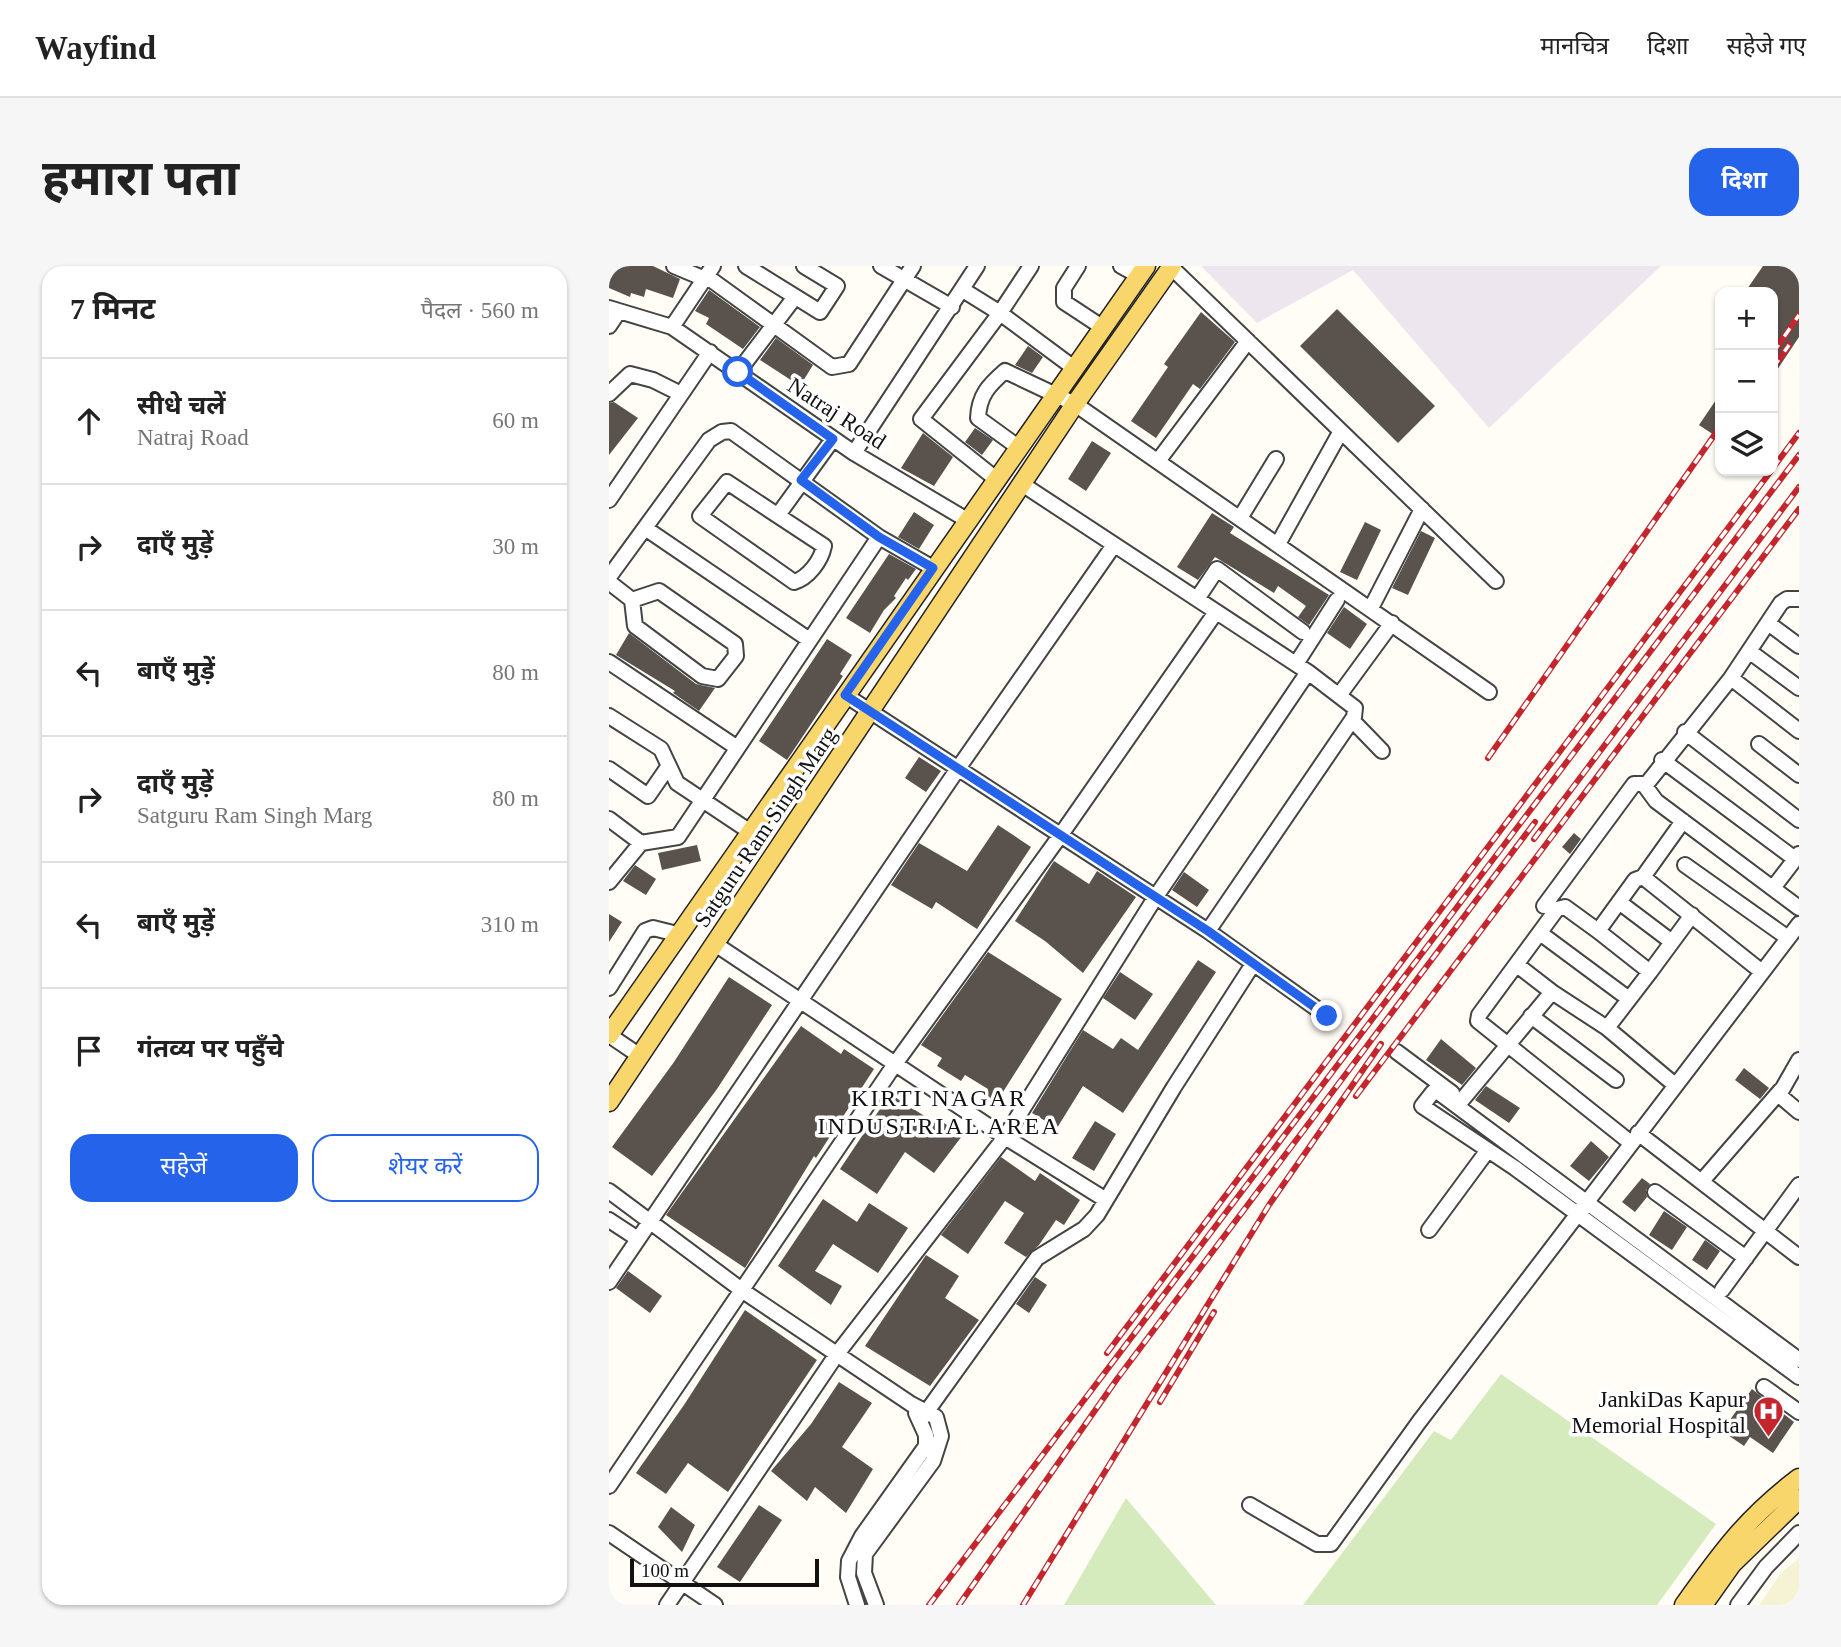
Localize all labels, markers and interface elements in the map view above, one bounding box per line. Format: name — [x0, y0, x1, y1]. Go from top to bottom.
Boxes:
text: Wayfind — [35, 30, 156, 66]
text: मानचित्र — [1540, 33, 1609, 59]
text: दिशा — [1647, 33, 1688, 59]
text: सहेजे गए — [1726, 33, 1806, 59]
button: दिशा — [1689, 148, 1799, 216]
text: हमारा पता — [42, 151, 239, 206]
map controls — [1715, 287, 1778, 476]
button: + — [1715, 287, 1778, 350]
text: 7 मिनट — [70, 292, 155, 325]
text: पैदल · 560 m — [421, 298, 539, 323]
button: − — [1715, 350, 1778, 413]
route start — [722, 356, 753, 387]
street label: Natraj Road — [783, 372, 891, 455]
text: सीधे चलें — [137, 391, 225, 420]
icon: ahead — [70, 402, 108, 440]
text: 60 m — [492, 408, 539, 433]
button: layers — [1715, 413, 1778, 476]
text: Natraj Road — [137, 425, 249, 450]
icon: right — [70, 528, 108, 566]
text: दाएँ मुड़ें — [137, 530, 213, 559]
text: 30 m — [492, 534, 539, 559]
icon: left — [70, 654, 108, 692]
text: बाएँ मुड़ें — [137, 656, 215, 685]
text: 80 m — [492, 660, 539, 685]
street label: Satguru Ram Singh Marg — [689, 722, 842, 932]
text: दाएँ मुड़ें — [137, 769, 213, 798]
icon: right — [70, 780, 108, 818]
text: 80 m — [492, 786, 539, 811]
text: Satguru Ram Singh Marg — [137, 803, 372, 828]
icon: left — [70, 906, 108, 944]
text: बाएँ मुड़ें — [137, 908, 215, 937]
text: 310 m — [481, 912, 539, 937]
route end — [1311, 1000, 1342, 1031]
icon: arrive — [70, 1032, 108, 1070]
text: गंतव्य पर पहुँचे — [137, 1034, 284, 1063]
district label: KIRTI NAGAR INDUSTRIAL AREA — [817, 1085, 1061, 1139]
button: सहेजें — [70, 1134, 298, 1202]
button: शेयर करें — [312, 1134, 539, 1202]
place label: JankiDas Kapur Memorial Hospital — [1572, 1387, 1746, 1438]
hospital icon: JankiDas Kapur Memorial Hospital — [1752, 1395, 1786, 1439]
scale bar — [630, 1556, 819, 1588]
text: 100 m — [641, 1560, 689, 1581]

